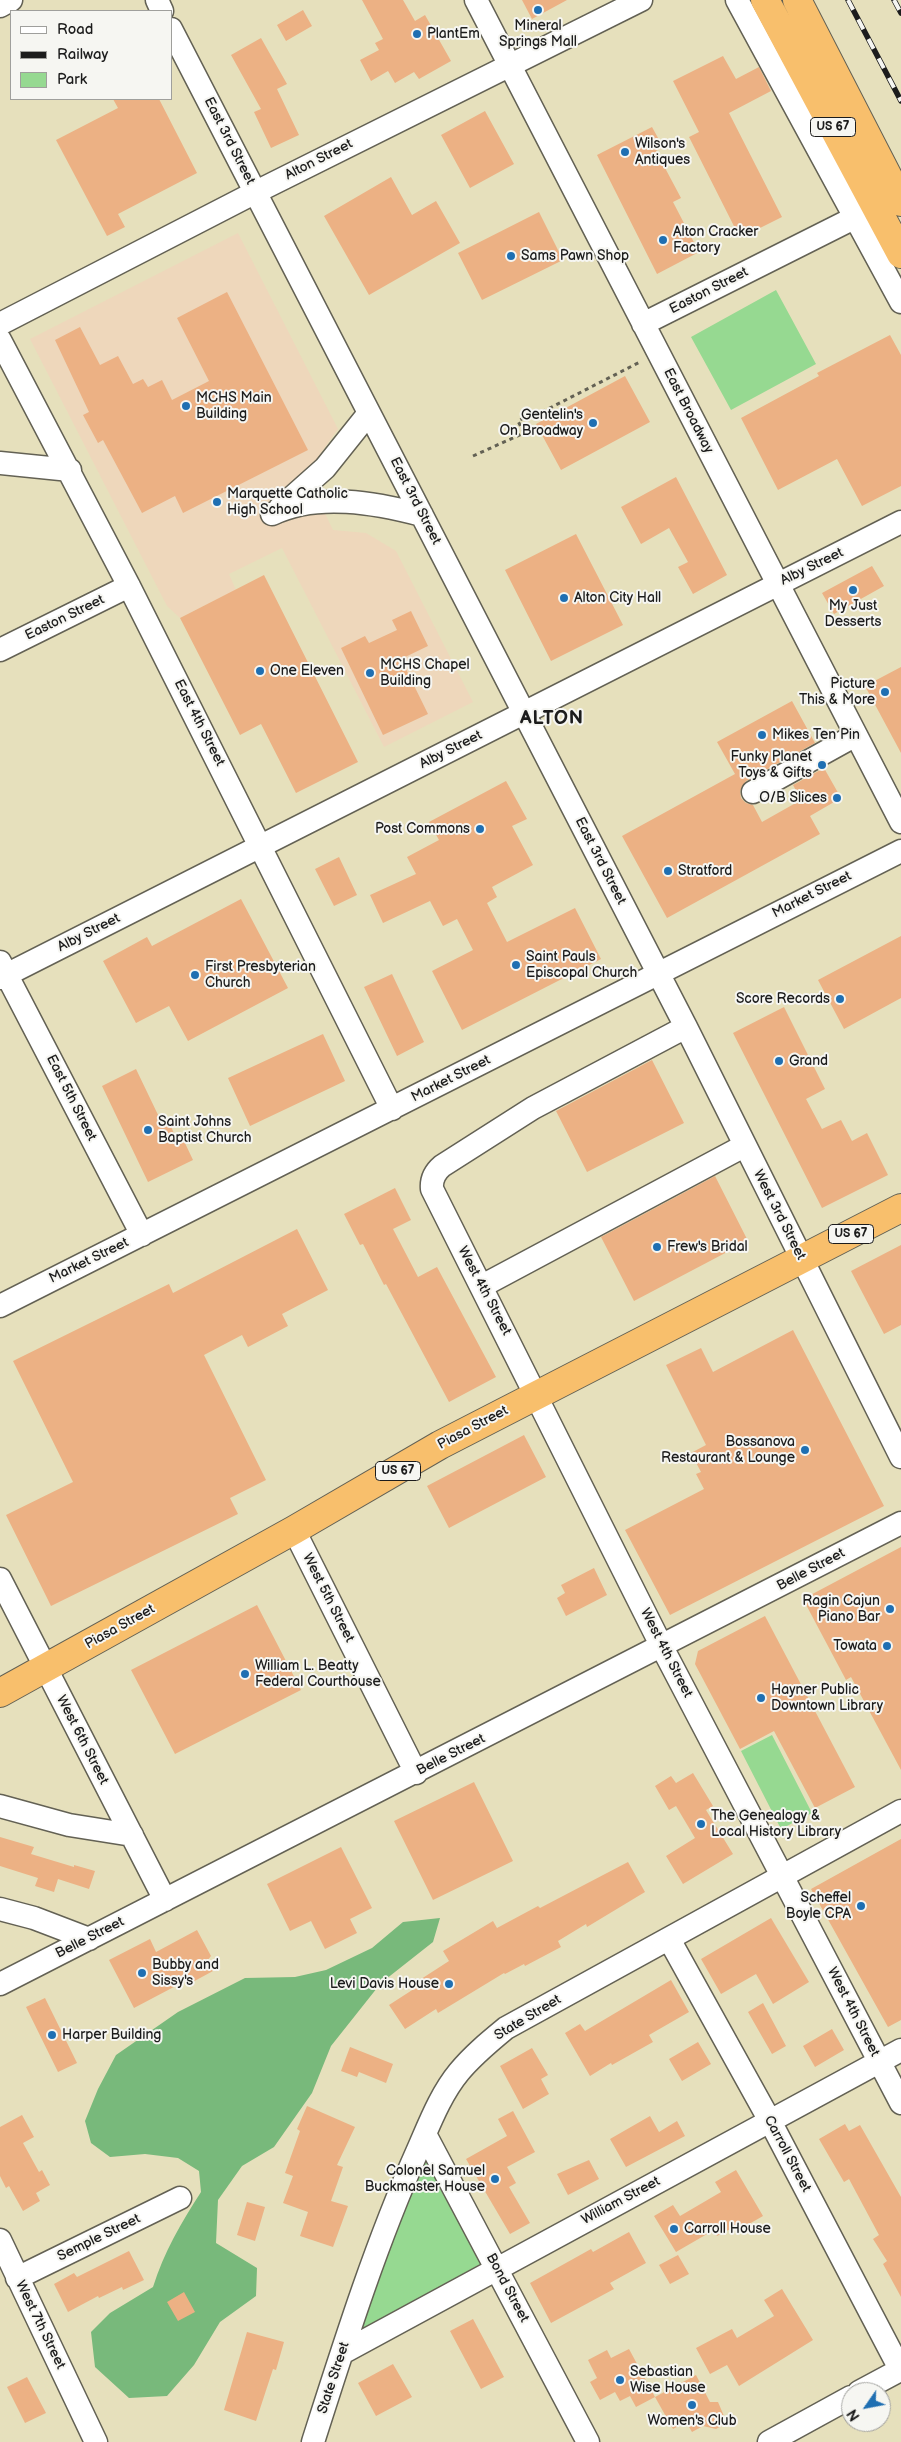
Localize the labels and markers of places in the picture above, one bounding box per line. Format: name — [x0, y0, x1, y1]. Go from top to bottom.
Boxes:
marker: Mineral Springs Mall — [532, 4, 544, 16]
place label: Mineral Springs Mall — [499, 18, 577, 50]
place label: PlantEm — [427, 26, 480, 42]
marker: PlantEm — [411, 28, 423, 40]
place label: Wilson's Antiques — [635, 136, 690, 168]
marker: Wilson's Antiques — [619, 146, 631, 158]
place label: Alton Cracker Factory — [673, 224, 758, 256]
marker: Alton Cracker Factory — [657, 234, 669, 246]
place label: Sams Pawn Shop — [521, 248, 629, 264]
marker: Sams Pawn Shop — [505, 250, 517, 262]
place label: MCHS Main Building — [196, 390, 272, 422]
marker: MCHS Main Building — [180, 400, 192, 412]
place label: Gentelin's On Broadway — [499, 407, 583, 440]
marker: Gentelin's On Broadway — [587, 417, 599, 429]
place label: Marquette Catholic High School — [227, 486, 348, 518]
marker: Marquette Catholic High School — [211, 496, 223, 508]
marker: My Just Desserts — [847, 584, 859, 596]
place label: Alton City Hall — [574, 590, 661, 606]
marker: Alton City Hall — [558, 592, 570, 604]
place label: My Just Desserts — [825, 598, 881, 630]
place label: MCHS Chapel Building — [380, 657, 470, 690]
place label: One Eleven — [270, 663, 344, 679]
marker: One Eleven — [254, 665, 266, 677]
marker: MCHS Chapel Building — [364, 667, 376, 679]
place label: Picture This & More — [799, 676, 875, 709]
marker: Picture This & More — [879, 686, 891, 698]
place label: Mikes Ten Pin — [772, 727, 860, 743]
marker: Mikes Ten Pin — [756, 729, 768, 741]
place label: Funky Planet Toys & Gifts — [731, 749, 812, 782]
marker: Funky Planet Toys & Gifts — [816, 759, 828, 771]
place label: O/B Slices — [759, 790, 827, 806]
marker: O/B Slices — [831, 792, 843, 804]
place label: Post Commons — [375, 821, 470, 837]
marker: Post Commons — [474, 823, 486, 835]
place label: Stratford — [678, 863, 732, 879]
marker: Stratford — [662, 865, 674, 877]
place label: Saint Pauls Episcopal Church — [526, 949, 637, 982]
place label: First Presbyterian Church — [205, 959, 316, 992]
marker: Saint Pauls Episcopal Church — [510, 959, 522, 971]
marker: First Presbyterian Church — [189, 969, 201, 981]
place label: Score Records — [736, 991, 830, 1007]
marker: Score Records — [834, 993, 846, 1005]
place label: Grand — [789, 1053, 828, 1069]
marker: Grand — [773, 1055, 785, 1067]
place label: Saint Johns Baptist Church — [158, 1114, 251, 1146]
marker: Saint Johns Baptist Church — [142, 1124, 154, 1136]
place label: Frew's Bridal — [667, 1239, 748, 1255]
marker: Frew's Bridal — [651, 1241, 663, 1253]
place label: Bossanova Restaurant & Lounge — [661, 1434, 795, 1466]
marker: Bossanova Restaurant & Lounge — [799, 1444, 811, 1456]
place label: Ragin Cajun Piano Bar — [802, 1593, 880, 1625]
marker: Ragin Cajun Piano Bar — [884, 1603, 896, 1615]
place label: Towata — [833, 1638, 877, 1654]
marker: Towata — [881, 1640, 893, 1652]
place label: William L. Beatty Federal Courthouse — [255, 1658, 381, 1690]
marker: William L. Beatty Federal Courthouse — [239, 1668, 251, 1680]
place label: Hayner Public Downtown Library — [771, 1682, 883, 1714]
marker: Hayner Public Downtown Library — [755, 1692, 767, 1704]
place label: The Genealogy & Local History Library — [711, 1808, 841, 1840]
marker: The Genealogy & Local History Library — [695, 1818, 707, 1830]
place label: Scheffel Boyle CPA — [786, 1890, 851, 1922]
marker: Scheffel Boyle CPA — [855, 1900, 867, 1912]
place label: Bubby and Sissy's — [152, 1957, 219, 1990]
marker: Bubby and Sissy's — [136, 1967, 148, 1979]
place label: Levi Davis House — [330, 1976, 439, 1992]
marker: Levi Davis House — [443, 1978, 455, 1990]
place label: Harper Building — [62, 2027, 161, 2043]
marker: Harper Building — [46, 2029, 58, 2041]
place label: Colonel Samuel Buckmaster House — [365, 2163, 485, 2196]
marker: Colonel Samuel Buckmaster House — [489, 2173, 501, 2185]
place label: Carroll House — [684, 2221, 771, 2237]
marker: Carroll House — [668, 2223, 680, 2235]
place label: Sebastian Wise House — [630, 2364, 705, 2396]
marker: Sebastian Wise House — [614, 2374, 626, 2386]
marker: Women's Club — [686, 2399, 698, 2411]
place label: Women's Club — [647, 2413, 737, 2429]

